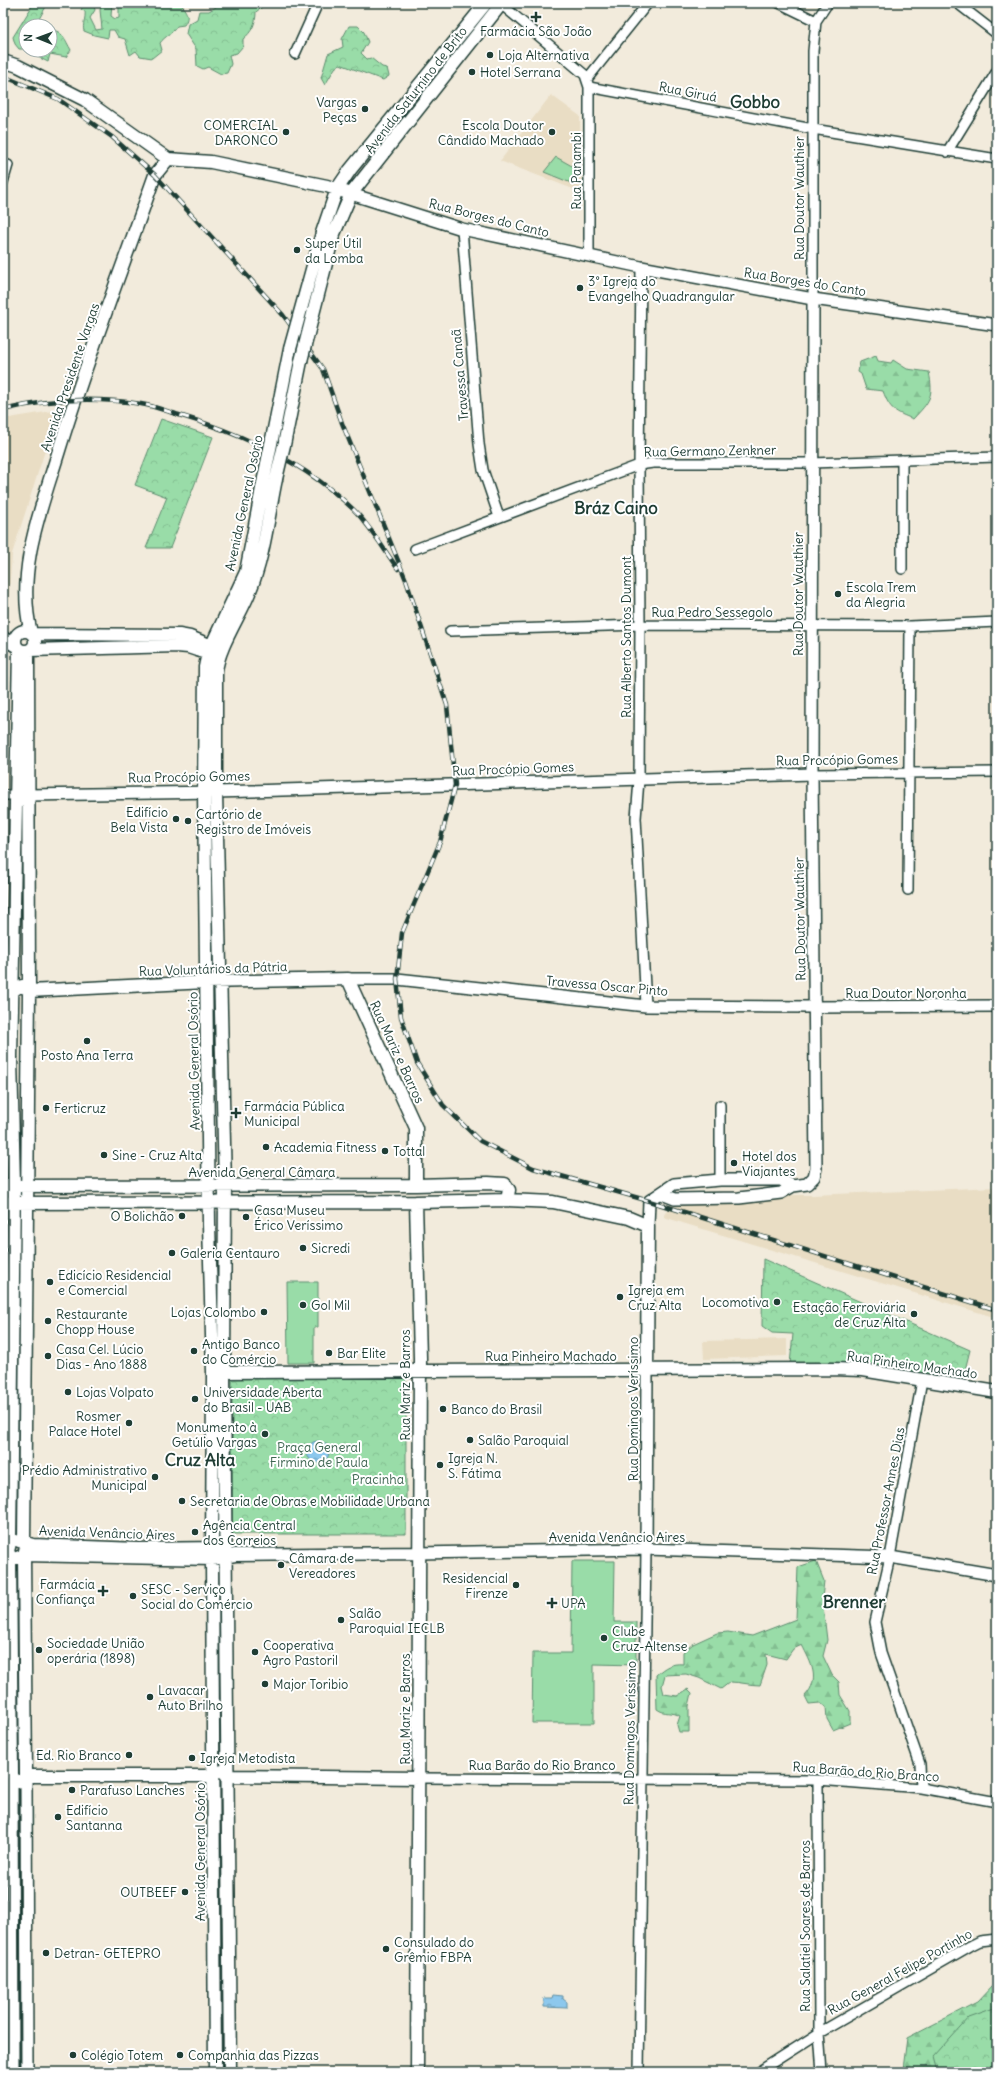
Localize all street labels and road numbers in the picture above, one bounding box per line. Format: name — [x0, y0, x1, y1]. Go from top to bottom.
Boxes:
street label: Avenida Saturnino de Brito — [361, 23, 471, 157]
street label: Rua Giruá — [658, 78, 718, 106]
street label: Rua Panambi — [568, 132, 585, 210]
street label: Rua Doutor Wauthier — [791, 135, 808, 260]
street label: Rua Borges do Canto — [427, 195, 551, 241]
street label: Rua Borges do Canto — [743, 264, 867, 300]
street label: Avenida Presidente Vargas — [37, 300, 103, 453]
street label: Travessa Canaã — [448, 328, 472, 422]
street label: Avenida General Osório — [221, 433, 267, 573]
street label: Rua Germano Zenkner — [644, 441, 777, 461]
street label: Rua Doutor Wauthier — [790, 531, 807, 656]
street label: Rua Alberto Santos Dumont — [618, 555, 635, 718]
street label: Rua Pedro Sessegolo — [651, 604, 773, 621]
street label: Rua Procópio Gomes — [776, 750, 898, 770]
street label: Rua Procópio Gomes — [452, 758, 574, 780]
street label: Rua Procópio Gomes — [128, 767, 250, 787]
street label: Rua Doutor Wauthier — [790, 856, 810, 981]
street label: Rua Voluntários da Pátria — [138, 958, 288, 980]
street label: Travessa Oscar Pinto — [545, 972, 669, 1000]
street label: Rua Doutor Noronha — [845, 985, 967, 1002]
street label: Avenida General Osório — [184, 992, 204, 1130]
street label: Rua Mariz e Barros — [366, 998, 428, 1106]
street label: Avenida General Câmara — [189, 1164, 335, 1181]
street label: Rua Mariz e Barros — [397, 1329, 414, 1441]
street label: Rua Domingos Veríssimo — [625, 1337, 642, 1481]
street label: Rua Pinheiro Machado — [846, 1347, 978, 1383]
street label: Rua Pinheiro Machado — [485, 1348, 617, 1365]
street label: Rua Professor Annes Dias — [863, 1426, 909, 1576]
street label: Avenida Venâncio Aires — [39, 1522, 175, 1544]
street label: Avenida Venâncio Aires — [549, 1529, 685, 1546]
street label: Rua Mariz e Barros — [397, 1653, 414, 1765]
street label: Rua Domingos Veríssimo — [620, 1661, 640, 1805]
street label: Rua Barão do Rio Branco — [468, 1757, 616, 1774]
street label: Rua Barão do Rio Branco — [792, 1758, 940, 1786]
street label: Avenida General Osório — [192, 1783, 209, 1921]
street label: Rua Salatiel Soares de Barros — [797, 1840, 814, 2012]
street label: Rua General Felipe Portinho — [825, 1925, 975, 2019]

